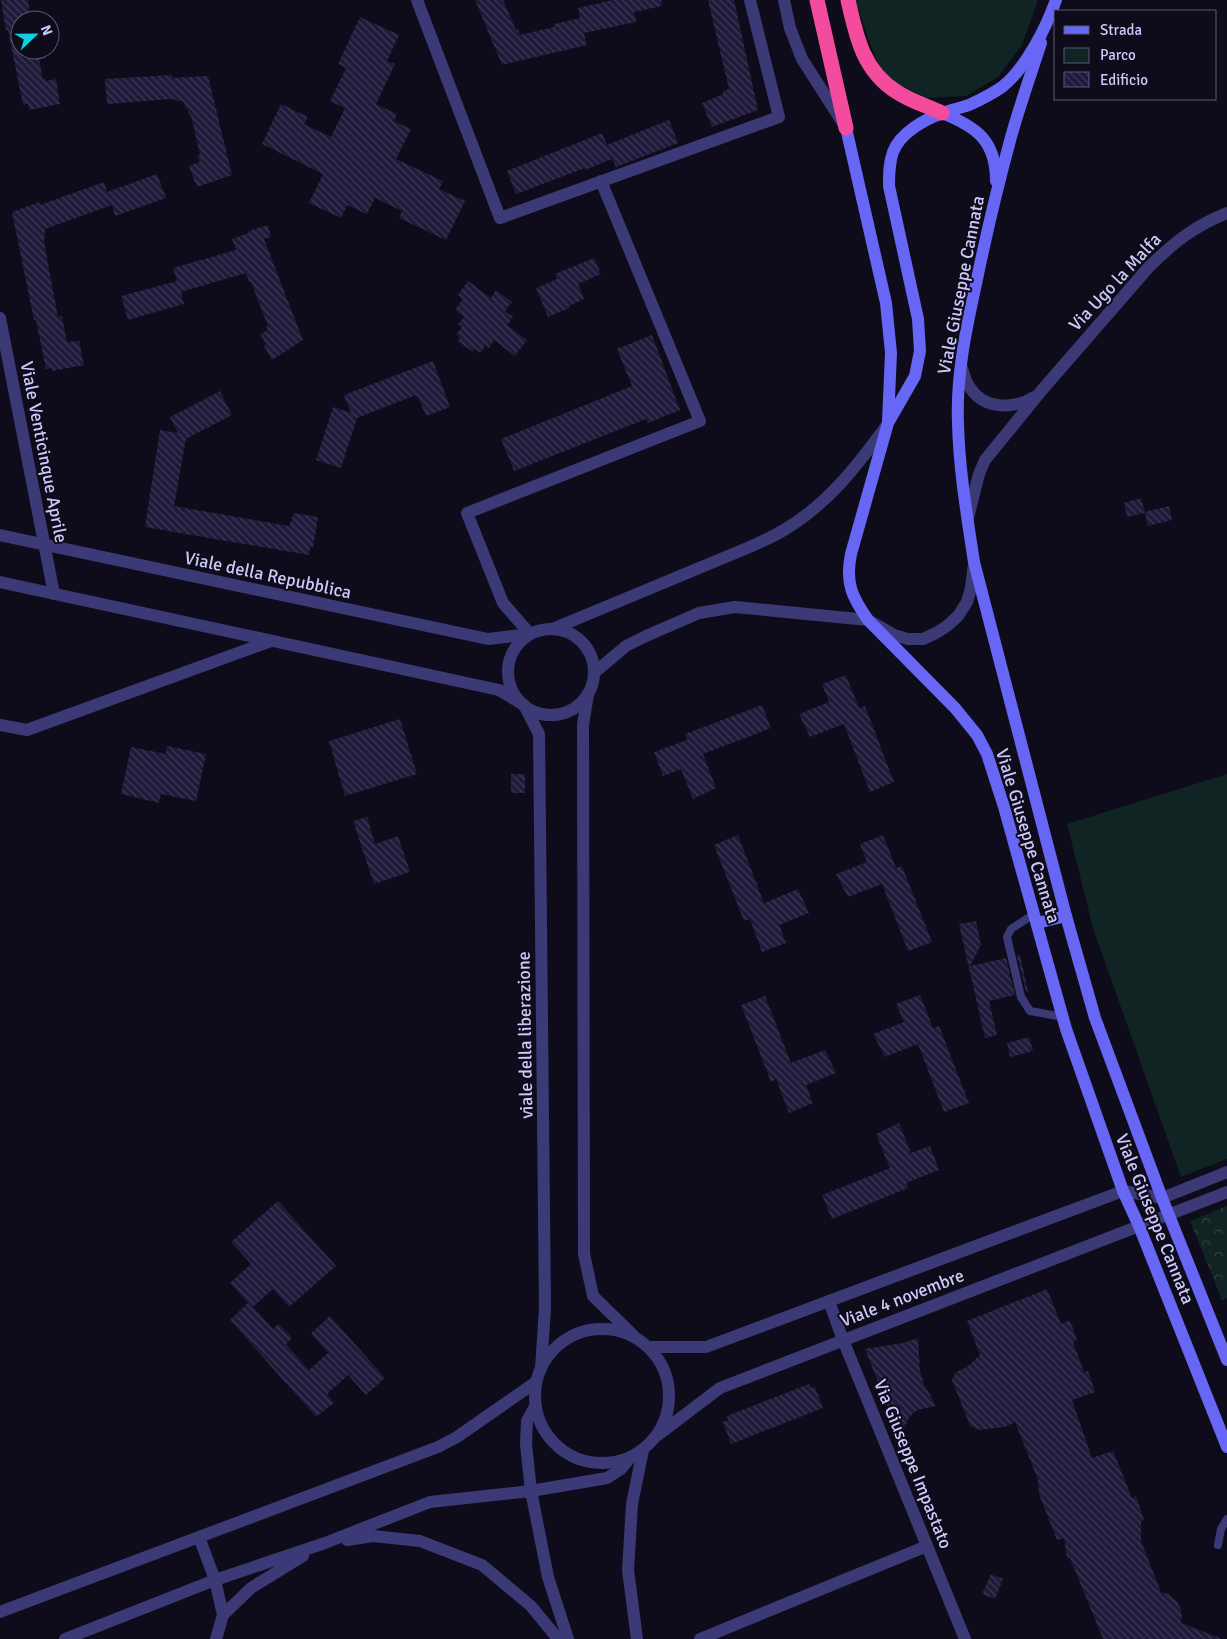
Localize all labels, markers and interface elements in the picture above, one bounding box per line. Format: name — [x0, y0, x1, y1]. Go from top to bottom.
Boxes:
north arrow — [10, 10, 60, 60]
legend — [1054, 10, 1217, 100]
text: Strada — [1100, 21, 1142, 39]
text: N — [37, 23, 56, 38]
text: Parco — [1100, 46, 1136, 64]
text: Edificio — [1100, 71, 1148, 89]
street label: Viale Giuseppe Cannata — [933, 194, 989, 376]
street label: Via Ugo la Malfa — [1064, 229, 1166, 335]
street label: Viale Venticinque Aprile — [16, 360, 72, 544]
street label: Viale della Repubblica — [183, 547, 353, 603]
street label: Viale Giuseppe Cannata — [991, 746, 1065, 926]
street label: viale della liberazione — [513, 951, 537, 1119]
street label: Viale Giuseppe Cannata — [1111, 1131, 1199, 1307]
street label: Viale 4 novembre — [837, 1264, 967, 1332]
street label: Via Giuseppe Impastato — [869, 1376, 957, 1552]

